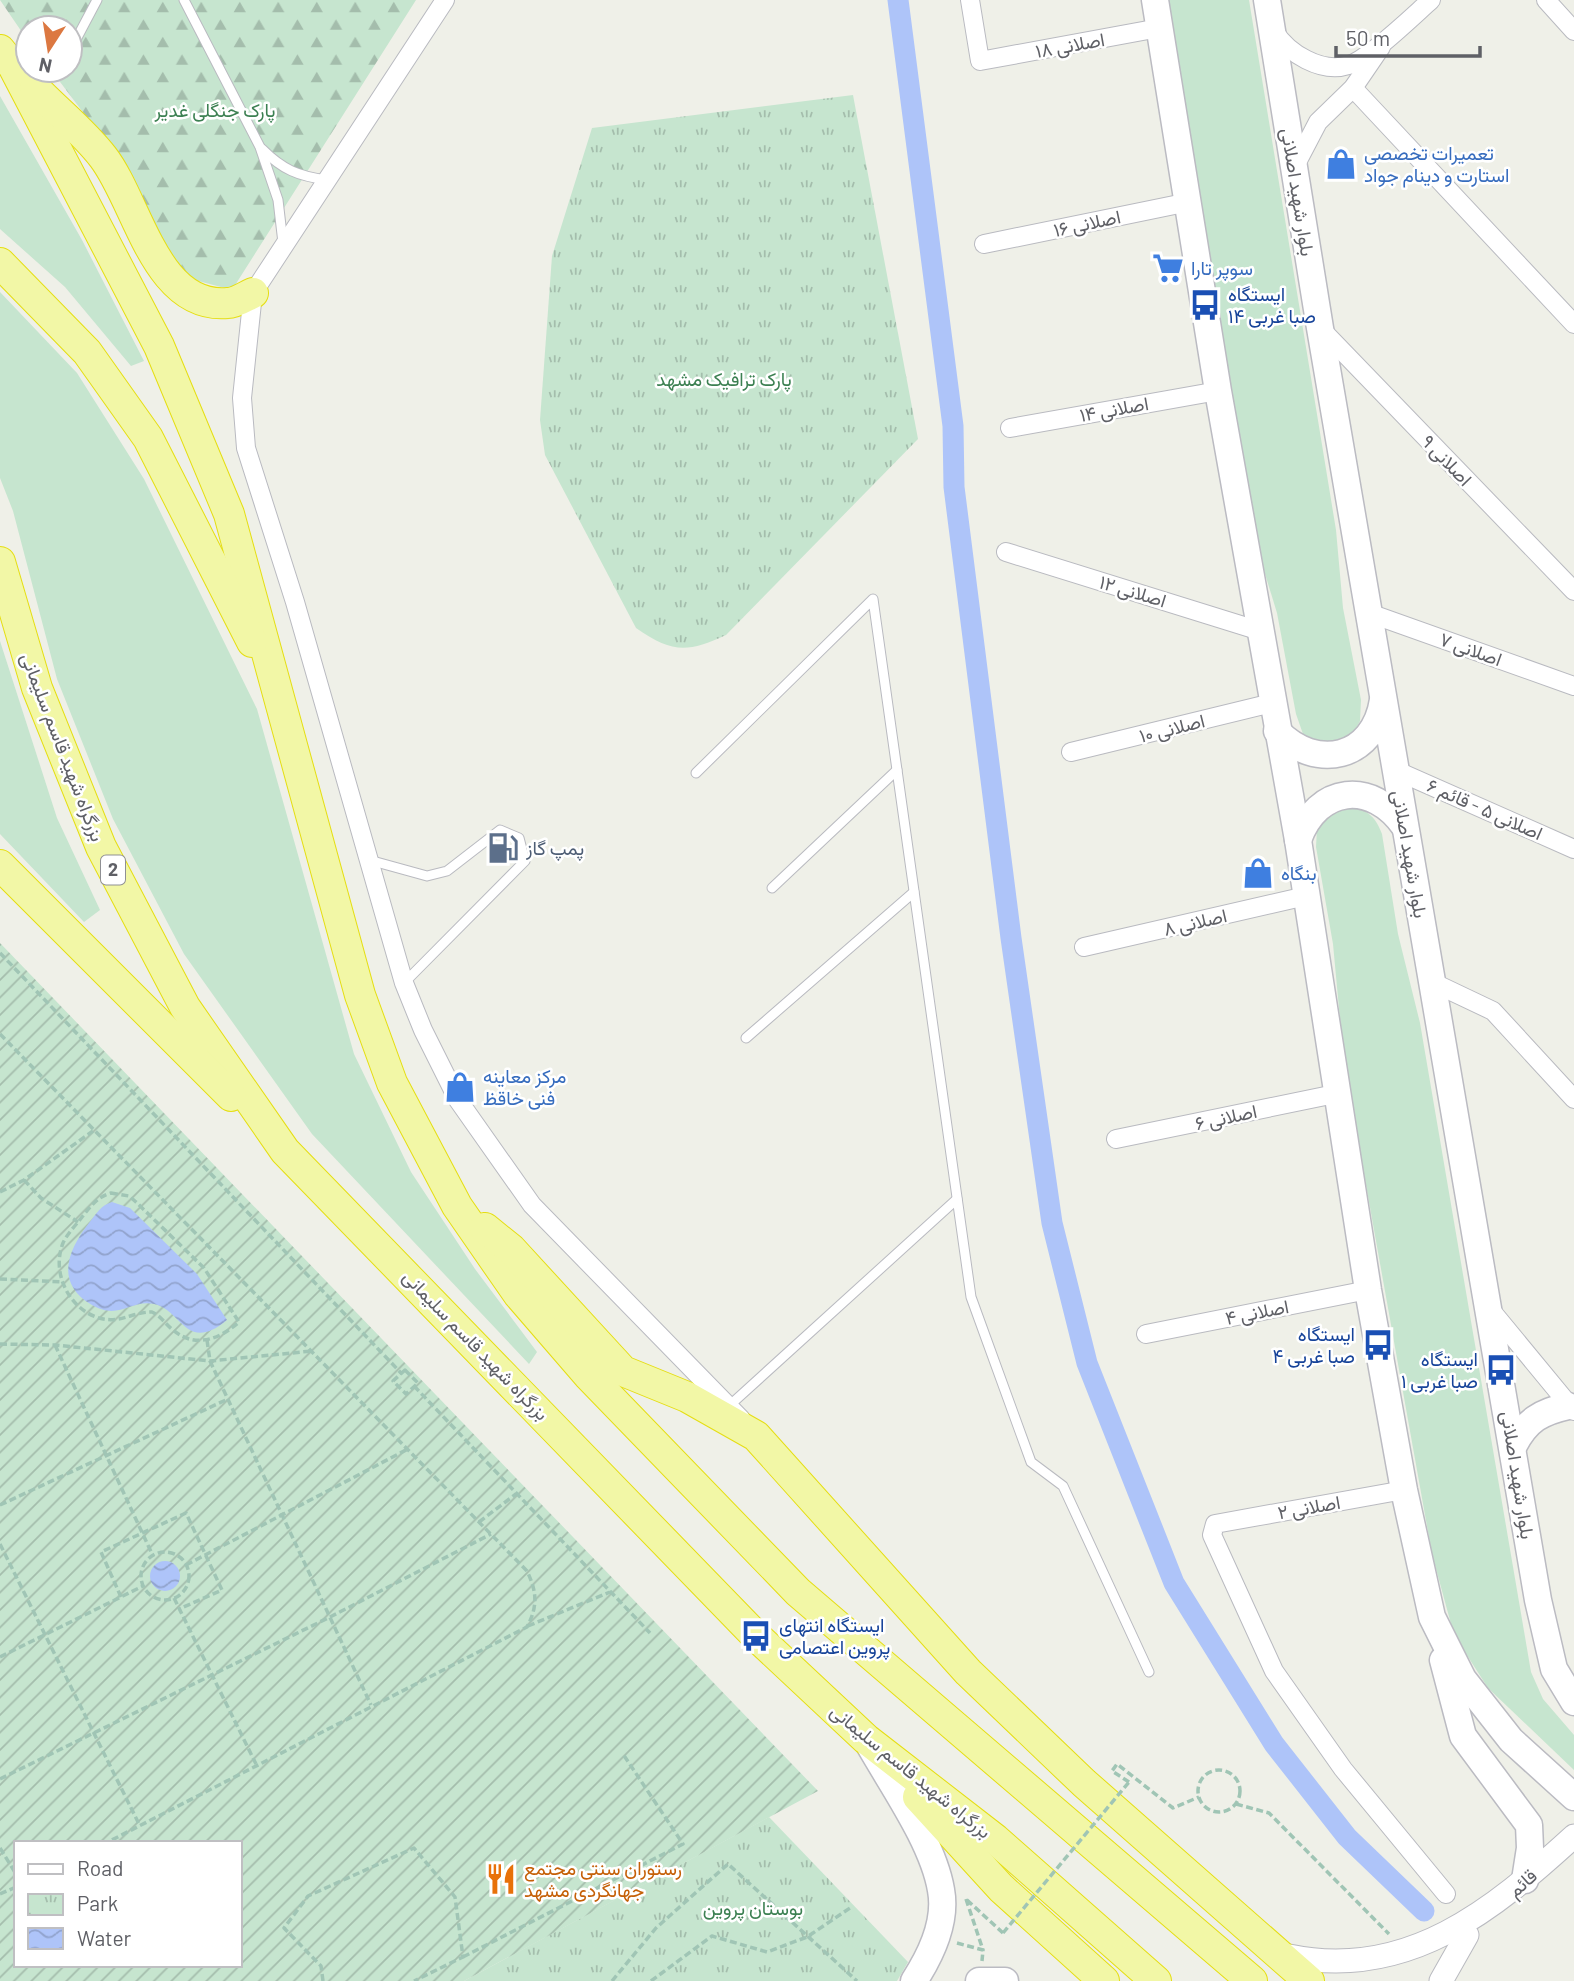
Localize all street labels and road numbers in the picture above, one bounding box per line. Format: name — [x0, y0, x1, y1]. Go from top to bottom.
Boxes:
street label: اصلانی ۱۸ — [1033, 27, 1107, 63]
street label: بلوار شهید اصلانی — [1276, 126, 1320, 258]
street label: اصلانی ۱۶ — [1051, 204, 1123, 242]
street label: اصلانی ۱۴ — [1078, 391, 1150, 427]
street label: اصلانی ۹ — [1417, 429, 1477, 491]
street label: اصلانی ۱۲ — [1097, 569, 1169, 613]
street label: اصلانی ۷ — [1437, 627, 1505, 671]
street label: بزرگراه شهید قاسم سلیمانی — [15, 649, 110, 845]
street label: اصلانی ۱۰ — [1137, 708, 1207, 748]
street label: اصلانی ۵ - قائم ۶ — [1423, 773, 1547, 846]
street label: بلوار شهید اصلانی — [1387, 788, 1433, 920]
road number: 2 — [101, 856, 125, 884]
street label: اصلانی ۸ — [1161, 903, 1229, 941]
street label: اصلانی ۶ — [1193, 1099, 1259, 1135]
street label: بزرگراه شهید قاسم سلیمانی — [397, 1265, 554, 1426]
street label: اصلانی ۴ — [1223, 1294, 1291, 1330]
street label: بلوار شهید اصلانی — [1496, 1409, 1540, 1541]
street label: اصلانی ۲ — [1276, 1490, 1342, 1524]
street label: بزرگراه شهید قاسم سلیمانی — [825, 1699, 996, 1844]
street label: قائم — [1502, 1864, 1542, 1903]

